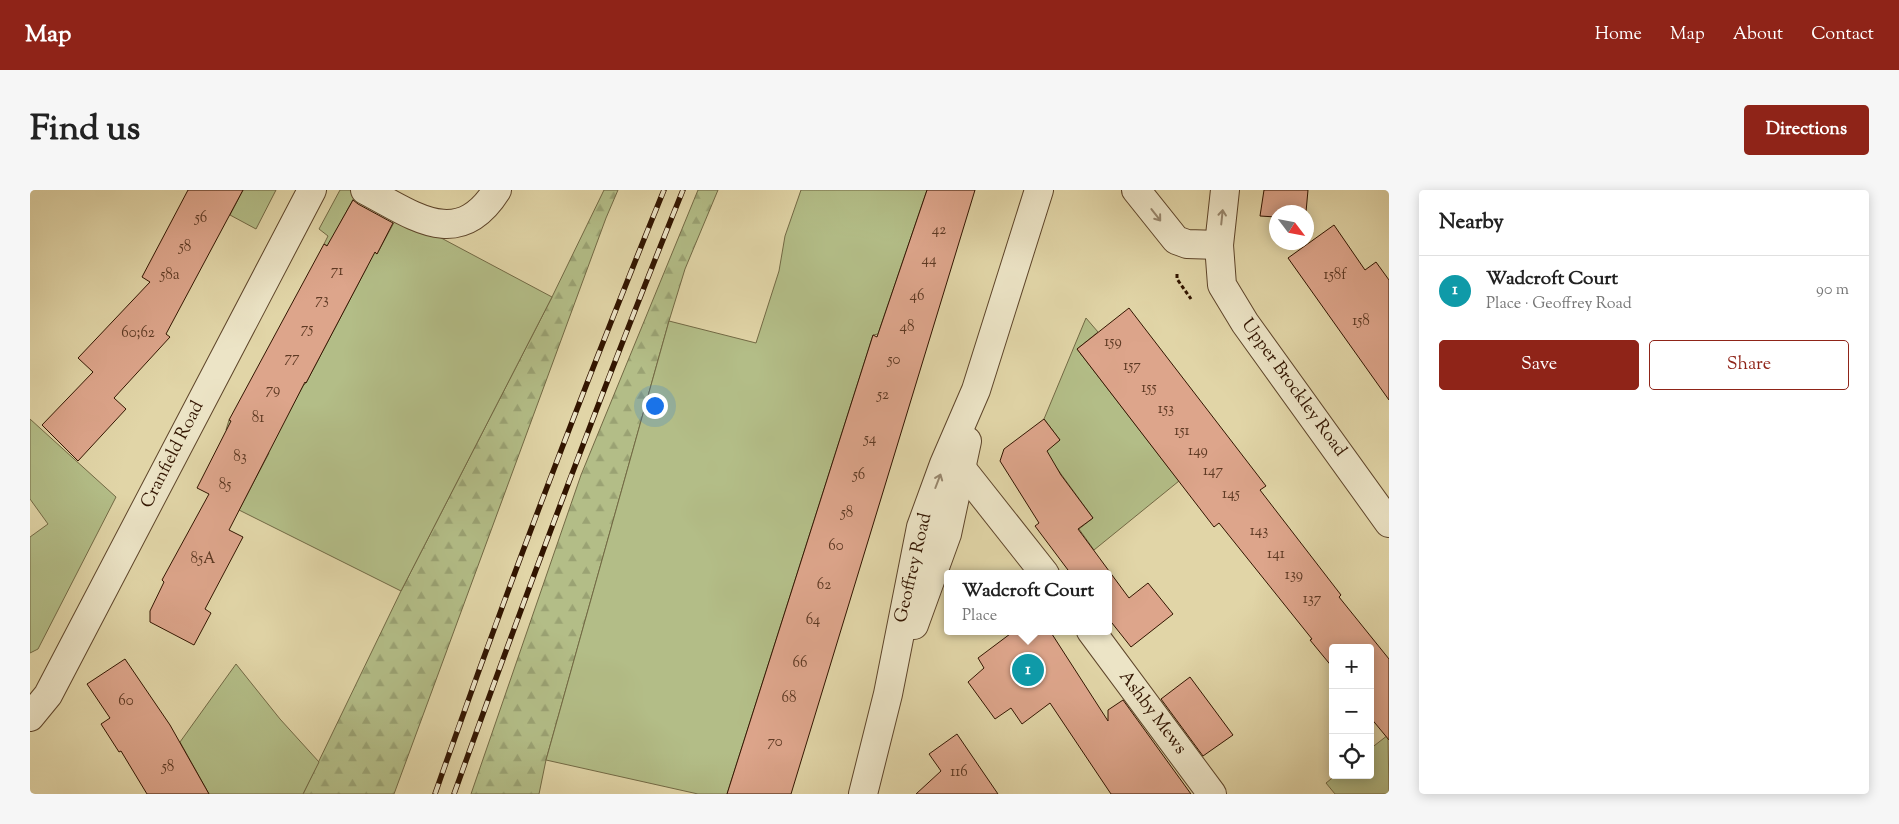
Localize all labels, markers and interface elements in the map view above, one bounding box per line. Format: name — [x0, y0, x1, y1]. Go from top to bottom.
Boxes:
text: Map — [25, 18, 71, 52]
text: Home — [1595, 22, 1642, 48]
text: Map — [1670, 22, 1705, 48]
text: About — [1733, 22, 1783, 48]
text: Contact — [1811, 22, 1874, 48]
text: Find us — [30, 105, 140, 156]
button: Directions — [1744, 105, 1869, 155]
north arrow — [1269, 205, 1314, 250]
house number: 56 — [194, 208, 207, 229]
one-way arrow — [1150, 208, 1161, 221]
text: Nearby — [1439, 208, 1504, 238]
one-way arrow — [1217, 210, 1227, 226]
house number: 42 — [932, 220, 946, 241]
house number: 58 — [178, 237, 191, 258]
house number: 44 — [921, 250, 937, 271]
house number: 71 — [331, 261, 343, 282]
house number: 58a — [159, 265, 180, 286]
house number: 158f — [1324, 265, 1347, 286]
text: Wadcroft Court — [1486, 266, 1618, 293]
text: 1 — [1452, 279, 1458, 302]
text: 90 m — [1816, 279, 1849, 302]
house number: 46 — [910, 286, 924, 307]
house number: 73 — [315, 290, 329, 311]
text: Place · Geoffrey Road — [1486, 293, 1632, 316]
house number: 158 — [1352, 311, 1370, 332]
street label: Upper Brockley Road — [1234, 313, 1352, 463]
house number: 48 — [899, 317, 915, 338]
house number: 75 — [301, 319, 313, 340]
house number: 60;62 — [121, 323, 155, 344]
house number: 159 — [1104, 332, 1122, 353]
button: Save — [1439, 340, 1639, 390]
button: Share — [1649, 340, 1849, 390]
house number: 77 — [284, 348, 300, 369]
house number: 50 — [886, 350, 901, 371]
house number: 157 — [1123, 356, 1141, 377]
house number: 155 — [1141, 378, 1157, 399]
house number: 79 — [266, 380, 280, 401]
house number: 52 — [876, 385, 889, 406]
your location — [642, 393, 668, 419]
street label: Cranfield Road — [135, 397, 211, 513]
house number: 153 — [1158, 399, 1174, 420]
house number: 81 — [252, 408, 264, 429]
house number: 151 — [1174, 421, 1190, 442]
house number: 54 — [863, 429, 877, 450]
house number: 149 — [1188, 441, 1208, 462]
house number: 83 — [233, 447, 247, 468]
house number: 147 — [1203, 461, 1224, 482]
house number: 56 — [852, 465, 865, 486]
one-way arrow — [934, 474, 943, 489]
house number: 85 — [219, 475, 231, 496]
house number: 145 — [1222, 484, 1240, 505]
house number: 58 — [840, 503, 853, 524]
street label: Geoffrey Road — [889, 511, 939, 625]
house number: 143 — [1250, 521, 1268, 542]
house number: 60 — [828, 536, 844, 557]
house number: 141 — [1267, 544, 1285, 565]
house number: 85A — [191, 549, 215, 570]
house number: 139 — [1285, 565, 1303, 586]
popup — [944, 570, 1112, 635]
house number: 62 — [817, 575, 831, 596]
text: Wadcroft Court — [962, 578, 1094, 605]
house number: 137 — [1303, 589, 1322, 610]
text: Place — [962, 605, 997, 628]
house number: 64 — [806, 610, 821, 631]
map controls — [1329, 644, 1374, 779]
button: + — [1329, 644, 1374, 689]
pin: 1 — [1012, 651, 1044, 689]
house number: 66 — [793, 653, 807, 674]
street label: Ashby Mews — [1112, 666, 1192, 760]
house number: 68 — [782, 688, 796, 709]
button: − — [1329, 689, 1374, 734]
house number: 60 — [118, 691, 134, 712]
house number: 70 — [767, 732, 783, 753]
button: locate — [1329, 734, 1374, 779]
house number: 58 — [161, 757, 174, 778]
house number: 116 — [950, 762, 968, 783]

